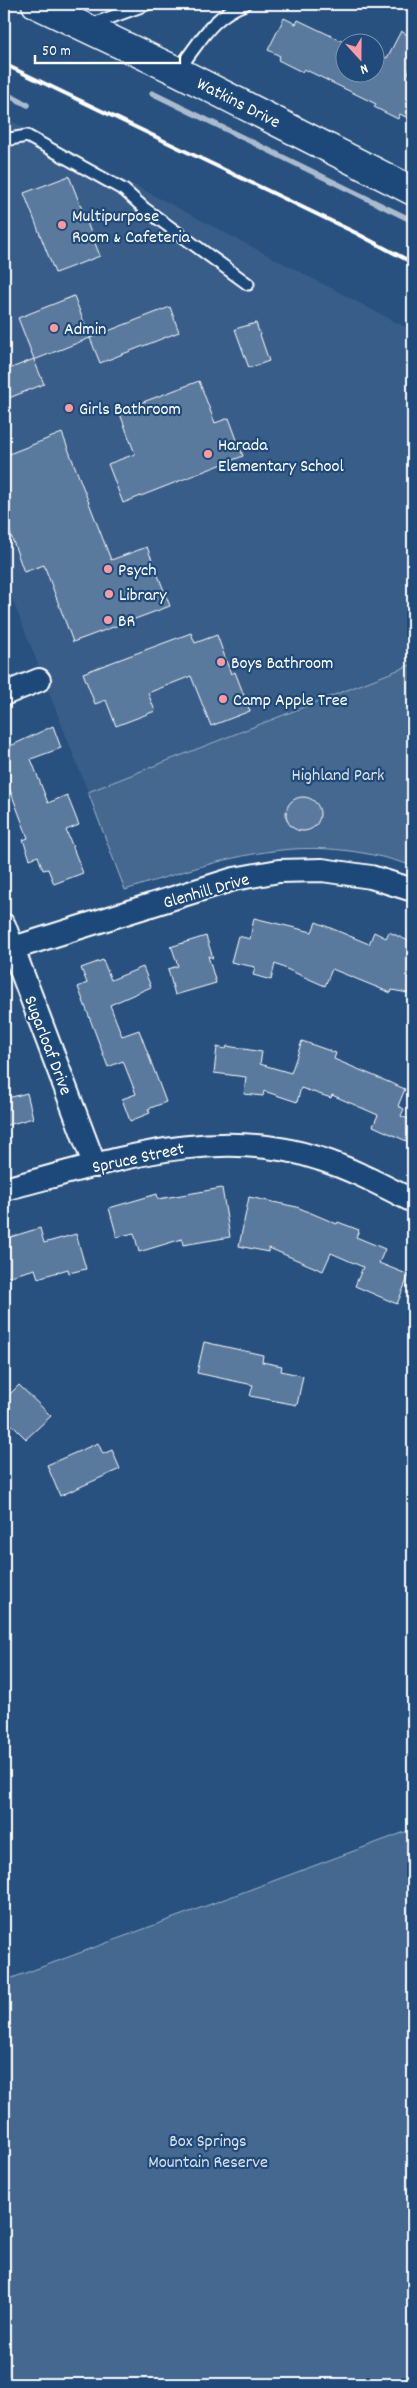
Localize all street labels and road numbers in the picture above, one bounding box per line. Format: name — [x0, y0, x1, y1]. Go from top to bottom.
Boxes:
street label: Watkins Drive — [192, 72, 284, 136]
street label: Glenhill Drive — [161, 868, 253, 917]
street label: Sugarloaf Drive — [16, 993, 77, 1099]
street label: Spruce Street — [90, 1137, 187, 1181]

